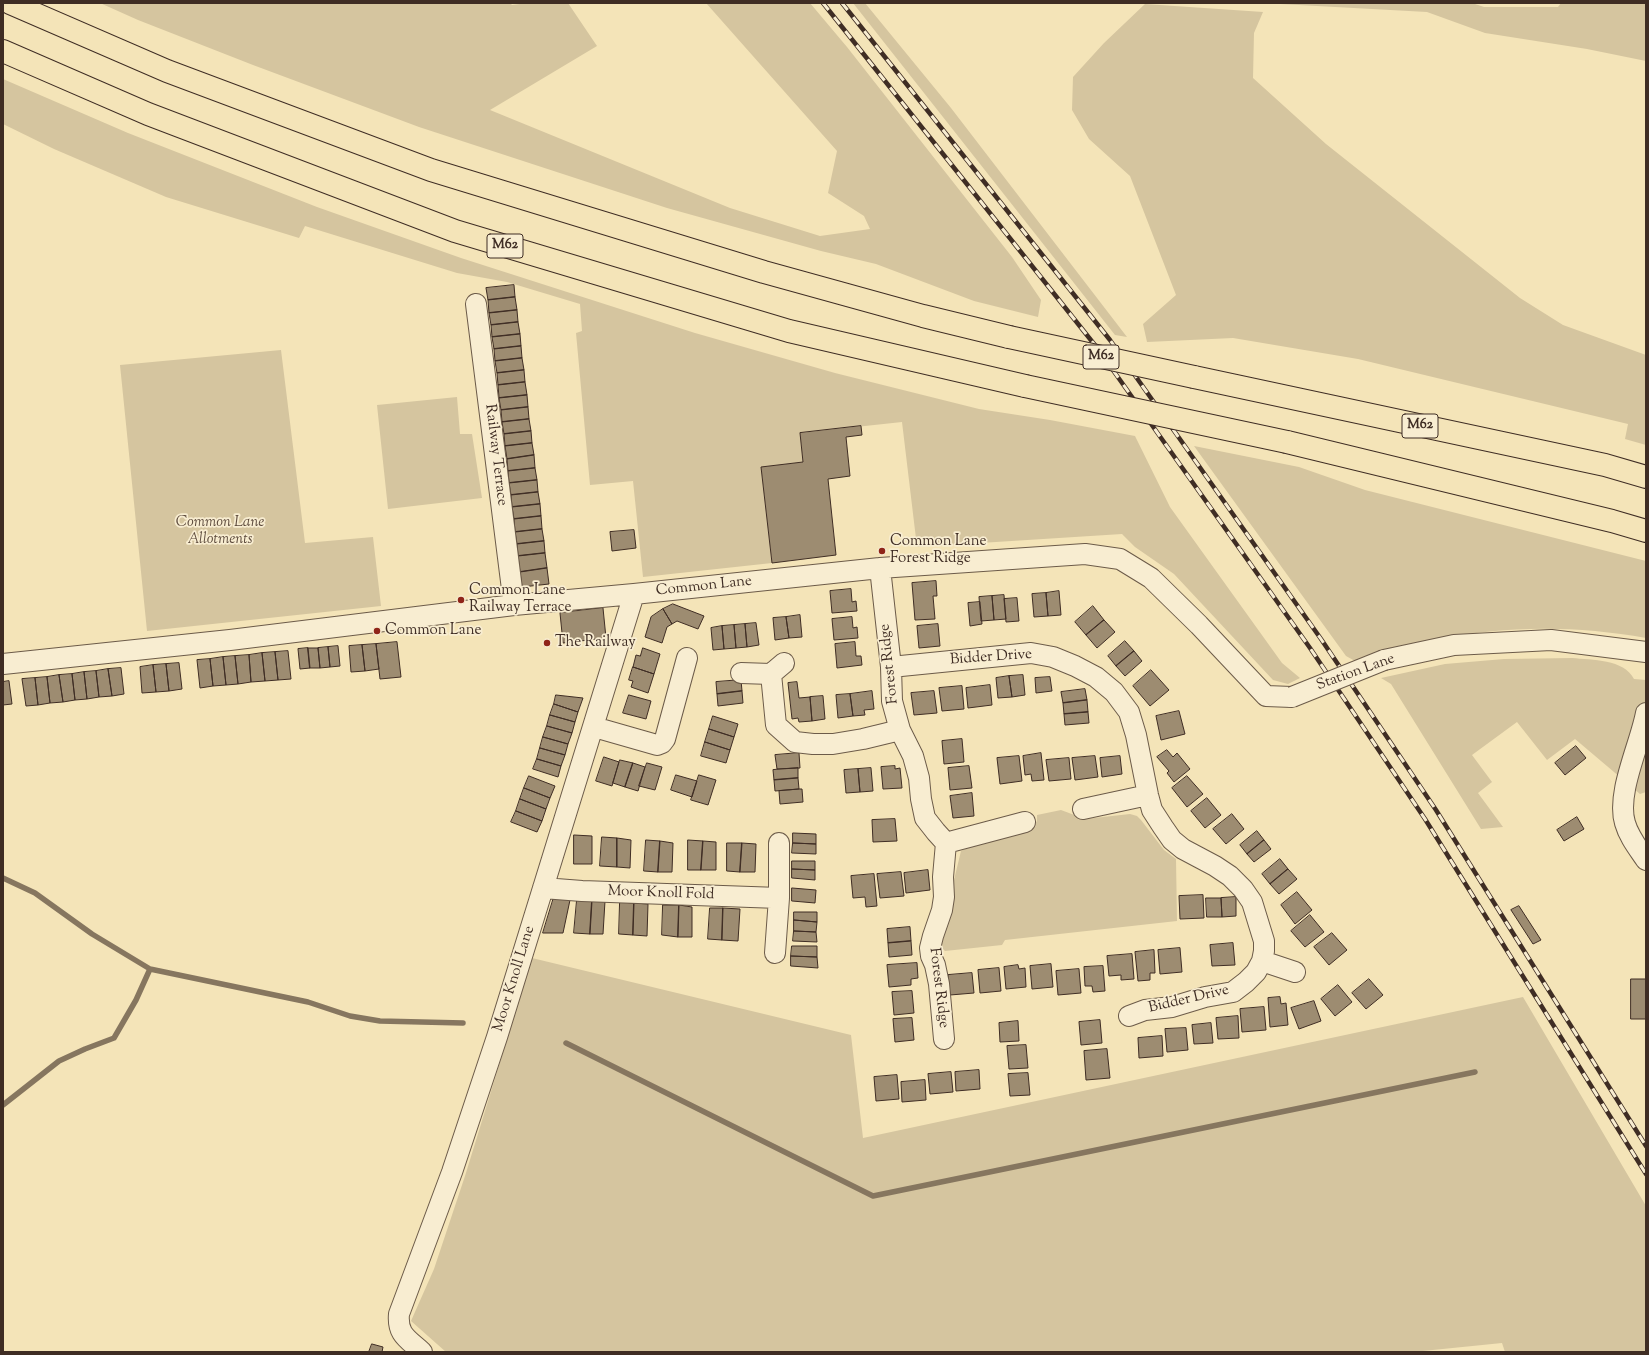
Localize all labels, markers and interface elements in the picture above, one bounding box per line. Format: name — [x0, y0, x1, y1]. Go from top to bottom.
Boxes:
road number: M62 — [487, 234, 523, 258]
road number: M62 — [1083, 345, 1119, 369]
street label: Railway Terrace — [480, 403, 510, 507]
road number: M62 — [1402, 414, 1438, 438]
park label: Common Lane Allotments — [176, 514, 264, 549]
place label: Common Lane Forest Ridge — [890, 533, 986, 568]
marker: Common Lane Forest Ridge — [877, 546, 887, 556]
street label: Common Lane — [655, 573, 753, 601]
place label: Common Lane Railway Terrace — [469, 582, 572, 617]
marker: Common Lane Railway Terrace — [456, 595, 466, 605]
place label: Common Lane — [385, 622, 481, 640]
street label: Forest Ridge — [877, 623, 903, 705]
marker: Common Lane — [372, 626, 382, 636]
place label: The Railway — [555, 634, 636, 652]
marker: The Railway — [542, 638, 552, 648]
street label: Bidder Drive — [949, 646, 1033, 670]
street label: Station Lane — [1314, 651, 1398, 695]
street label: Moor Knoll Fold — [607, 883, 715, 905]
street label: Moor Knoll Lane — [490, 924, 540, 1034]
street label: Forest Ridge — [924, 947, 952, 1029]
street label: Bidder Drive — [1147, 982, 1231, 1018]

